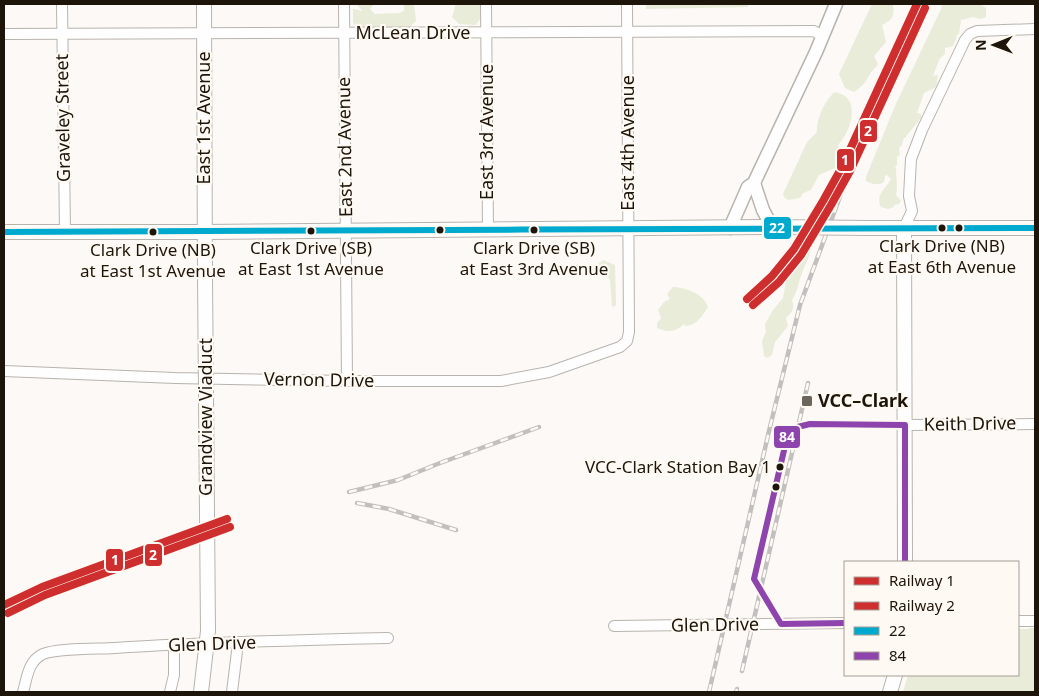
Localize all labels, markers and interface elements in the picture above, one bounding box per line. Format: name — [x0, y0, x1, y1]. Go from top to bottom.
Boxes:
street label: McLean Drive — [356, 20, 470, 44]
north arrow — [969, 20, 1019, 70]
text: N — [971, 39, 990, 51]
street label: East 1st Avenue — [191, 51, 215, 185]
street label: Graveley Street — [49, 53, 75, 182]
street label: East 3rd Avenue — [474, 64, 498, 200]
street label: East 4th Avenue — [615, 75, 639, 211]
street label: East 2nd Avenue — [331, 77, 357, 217]
line badge: 2 — [859, 119, 878, 143]
text: 2 — [864, 121, 872, 140]
line badge: 1 — [836, 148, 855, 172]
text: 1 — [841, 150, 849, 169]
line badge: 22 — [763, 216, 792, 240]
text: 22 — [769, 218, 785, 237]
marker: Clark Drive (NB) at East 6th Avenue — [937, 223, 947, 233]
unlabelled marker — [954, 223, 964, 233]
unlabelled marker — [435, 225, 445, 235]
marker: Clark Drive (SB) at East 3rd Avenue — [529, 225, 539, 235]
marker: Clark Drive (SB) at East 1st Avenue — [306, 226, 316, 236]
marker: Clark Drive (NB) at East 1st Avenue — [148, 227, 158, 237]
place label: Clark Drive (NB) at East 6th Avenue — [868, 234, 1016, 278]
place label: Clark Drive (SB) at East 1st Avenue — [238, 236, 384, 280]
place label: Clark Drive (SB) at East 3rd Avenue — [460, 236, 608, 280]
place label: Clark Drive (NB) at East 1st Avenue — [80, 238, 226, 282]
street label: Grandview Viaduct — [193, 338, 217, 496]
street label: Vernon Drive — [264, 366, 374, 392]
place label: VCC–Clark — [818, 388, 909, 412]
marker: VCC–Clark — [800, 394, 814, 408]
street label: Keith Drive — [923, 410, 1017, 436]
line badge: 84 — [773, 425, 801, 449]
text: 84 — [779, 427, 795, 446]
place label: VCC-Clark Station Bay 1 — [585, 455, 771, 478]
marker: VCC-Clark Station Bay 1 — [775, 462, 785, 472]
unlabelled marker — [771, 482, 781, 492]
line badge: 2 — [144, 543, 163, 567]
text: 2 — [149, 545, 157, 564]
line badge: 1 — [105, 548, 124, 572]
text: 1 — [111, 550, 119, 569]
legend — [844, 561, 1019, 676]
text: Railway 1 — [889, 570, 955, 590]
text: Railway 2 — [889, 595, 955, 615]
street label: Glen Drive — [671, 611, 759, 637]
text: 22 — [889, 620, 906, 640]
street label: Glen Drive — [167, 629, 256, 657]
text: 84 — [889, 645, 907, 665]

